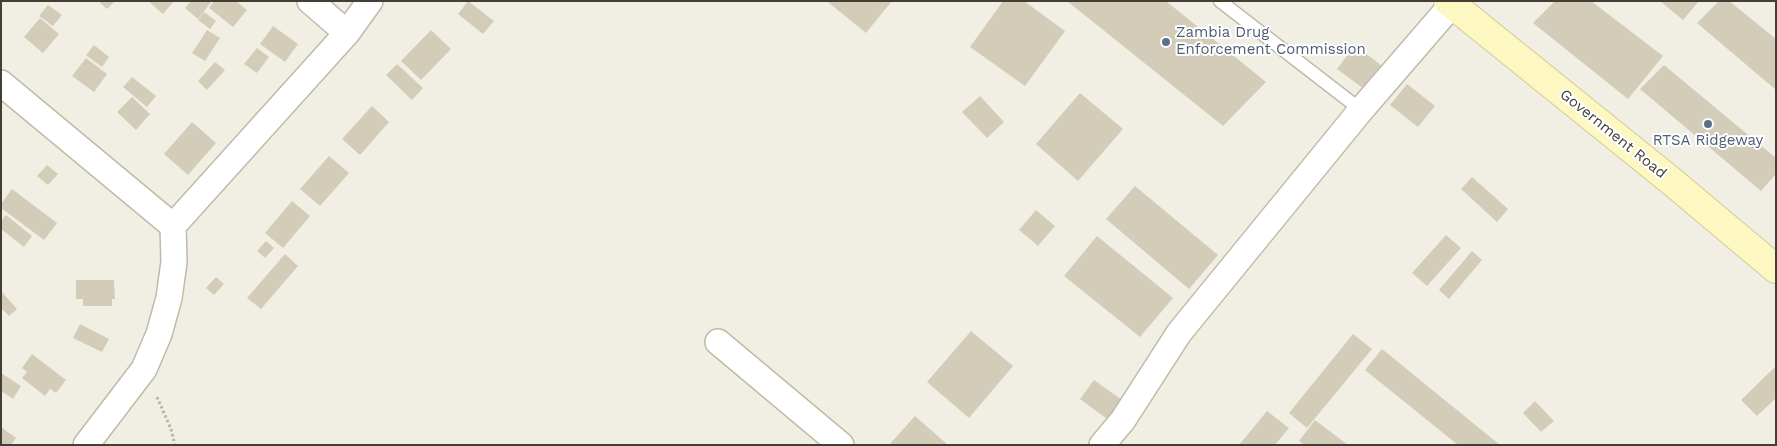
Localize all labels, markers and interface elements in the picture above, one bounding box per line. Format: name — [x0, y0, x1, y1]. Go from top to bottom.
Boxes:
place label: Zambia Drug Enforcement Commission — [1176, 24, 1366, 59]
marker: Zambia Drug Enforcement Commission — [1160, 36, 1172, 48]
street label: Government Road — [1556, 86, 1670, 182]
marker: RTSA Ridgeway — [1702, 118, 1714, 130]
place label: RTSA Ridgeway — [1653, 132, 1763, 150]

